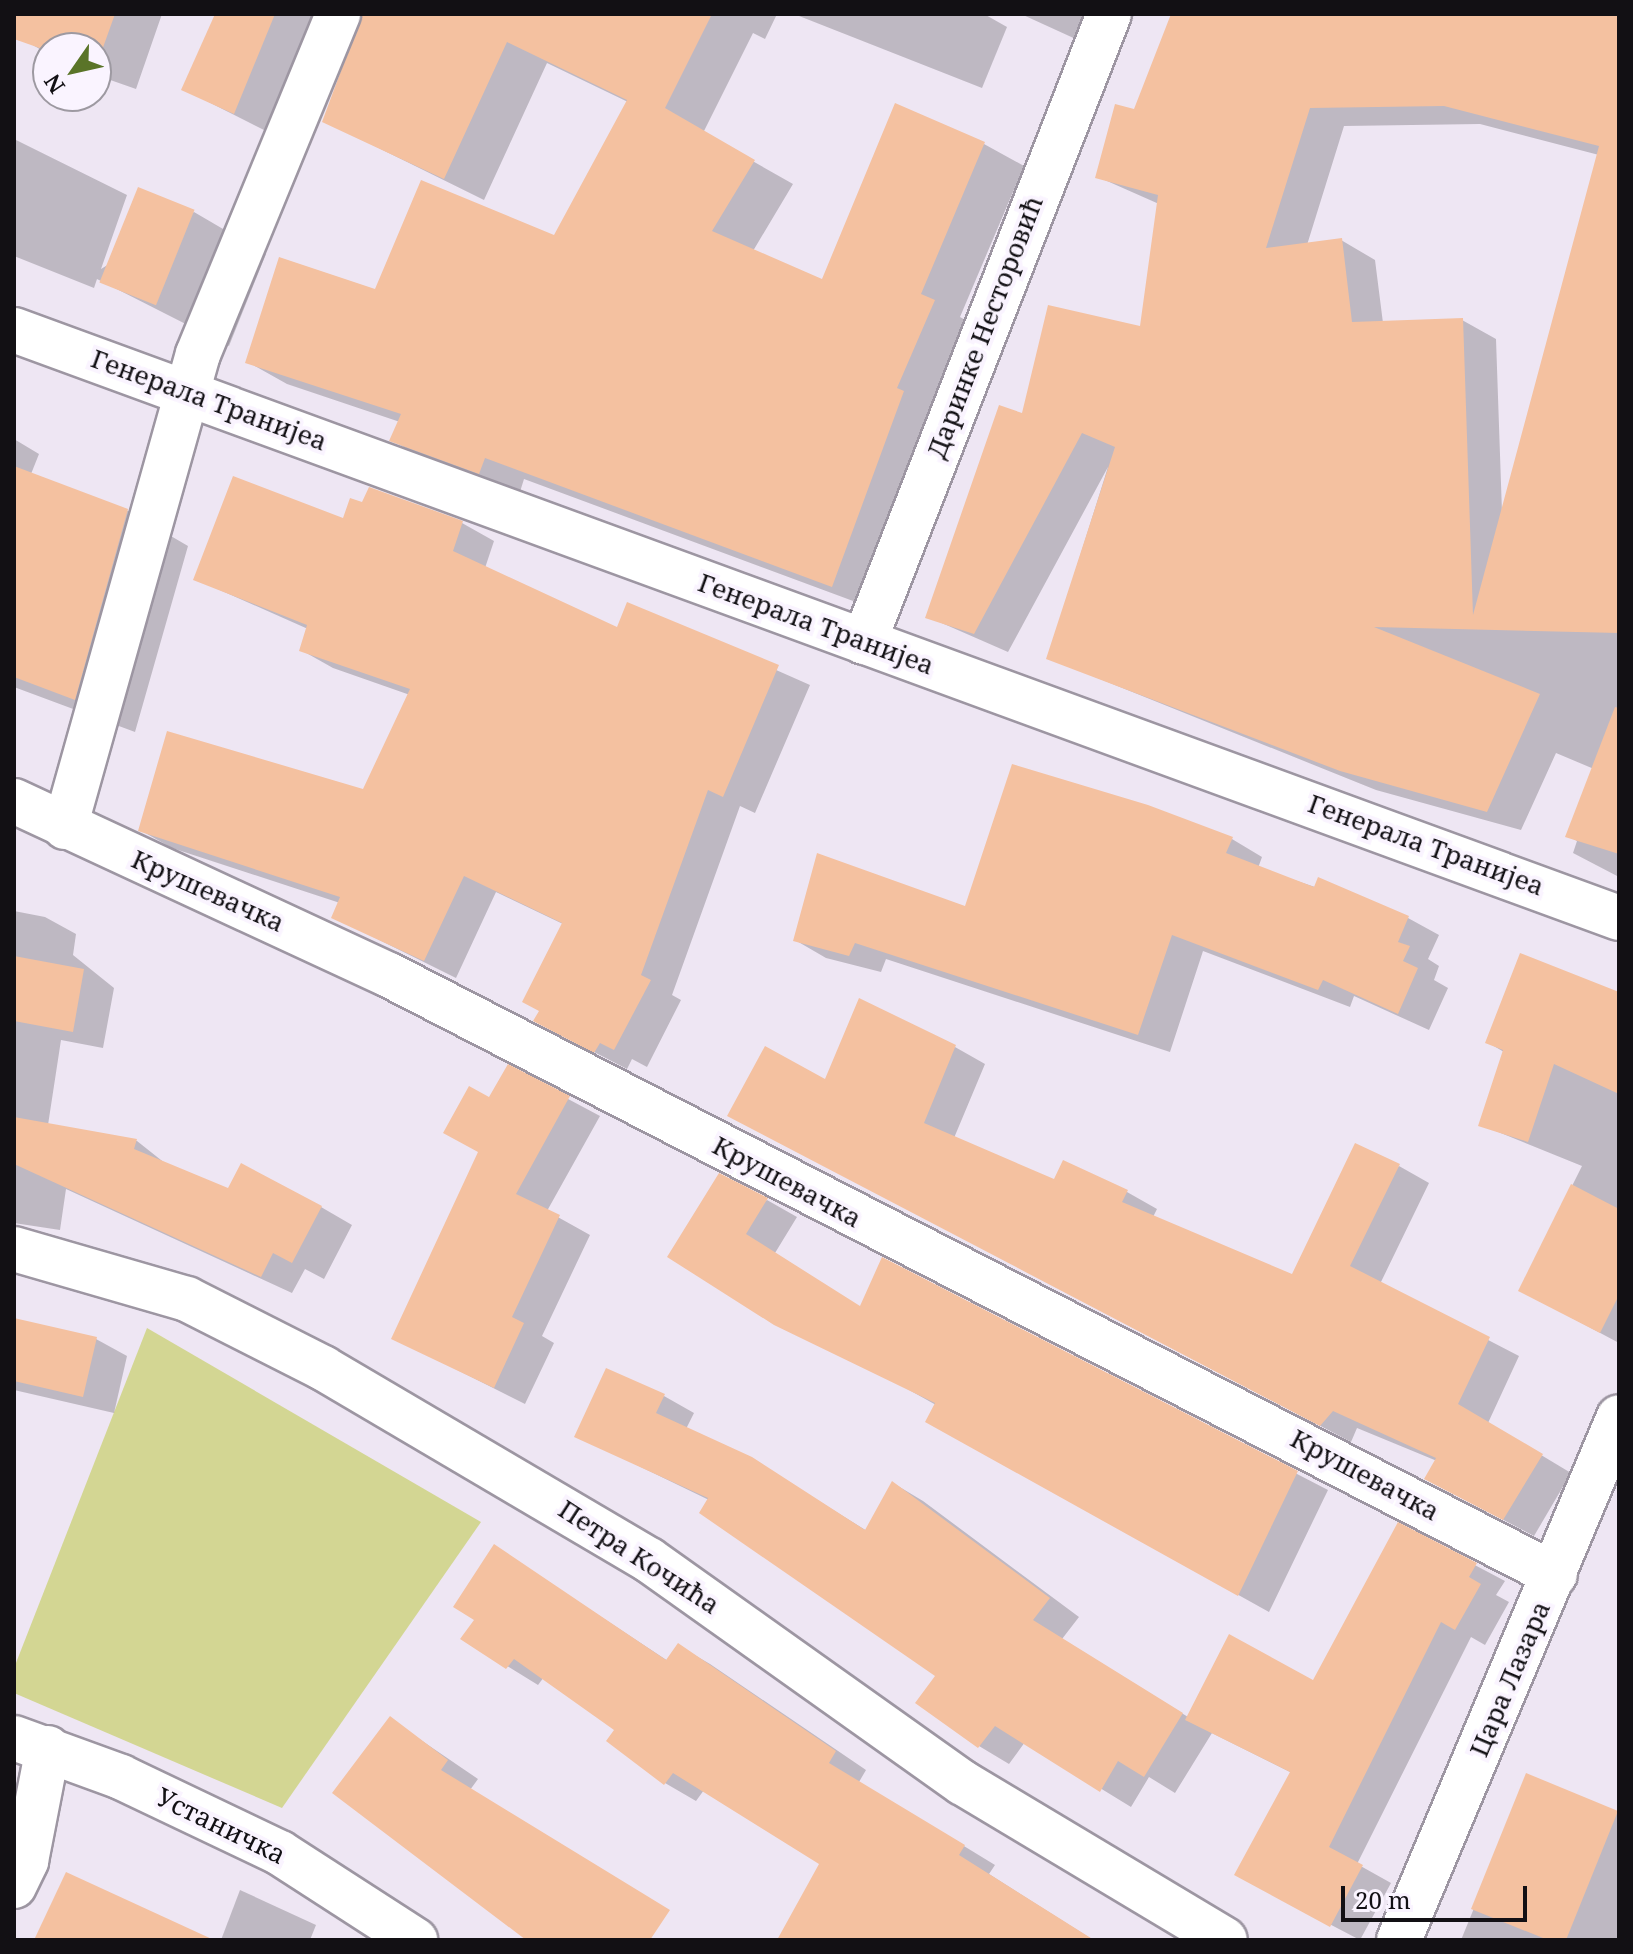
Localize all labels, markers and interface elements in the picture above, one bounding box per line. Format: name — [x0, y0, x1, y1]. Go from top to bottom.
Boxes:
north arrow — [32, 32, 112, 112]
text: N — [36, 69, 71, 100]
street label: Даринке Несторовић — [921, 191, 1049, 463]
street label: Генерала Транијеа — [87, 343, 331, 457]
street label: Генерала Транијеа — [694, 567, 938, 681]
street label: Генерала Транијеа — [1304, 788, 1548, 902]
street label: Крушевачка — [127, 843, 289, 939]
street label: Крушевачка — [707, 1130, 867, 1234]
street label: Крушевачка — [1285, 1423, 1445, 1527]
street label: Петра Кочића — [553, 1493, 725, 1621]
street label: Цара Лазара — [1463, 1597, 1557, 1761]
street label: Устаничка — [151, 1781, 291, 1871]
scale bar — [1345, 1870, 1531, 1920]
text: 20 m — [1355, 1883, 1411, 1916]

